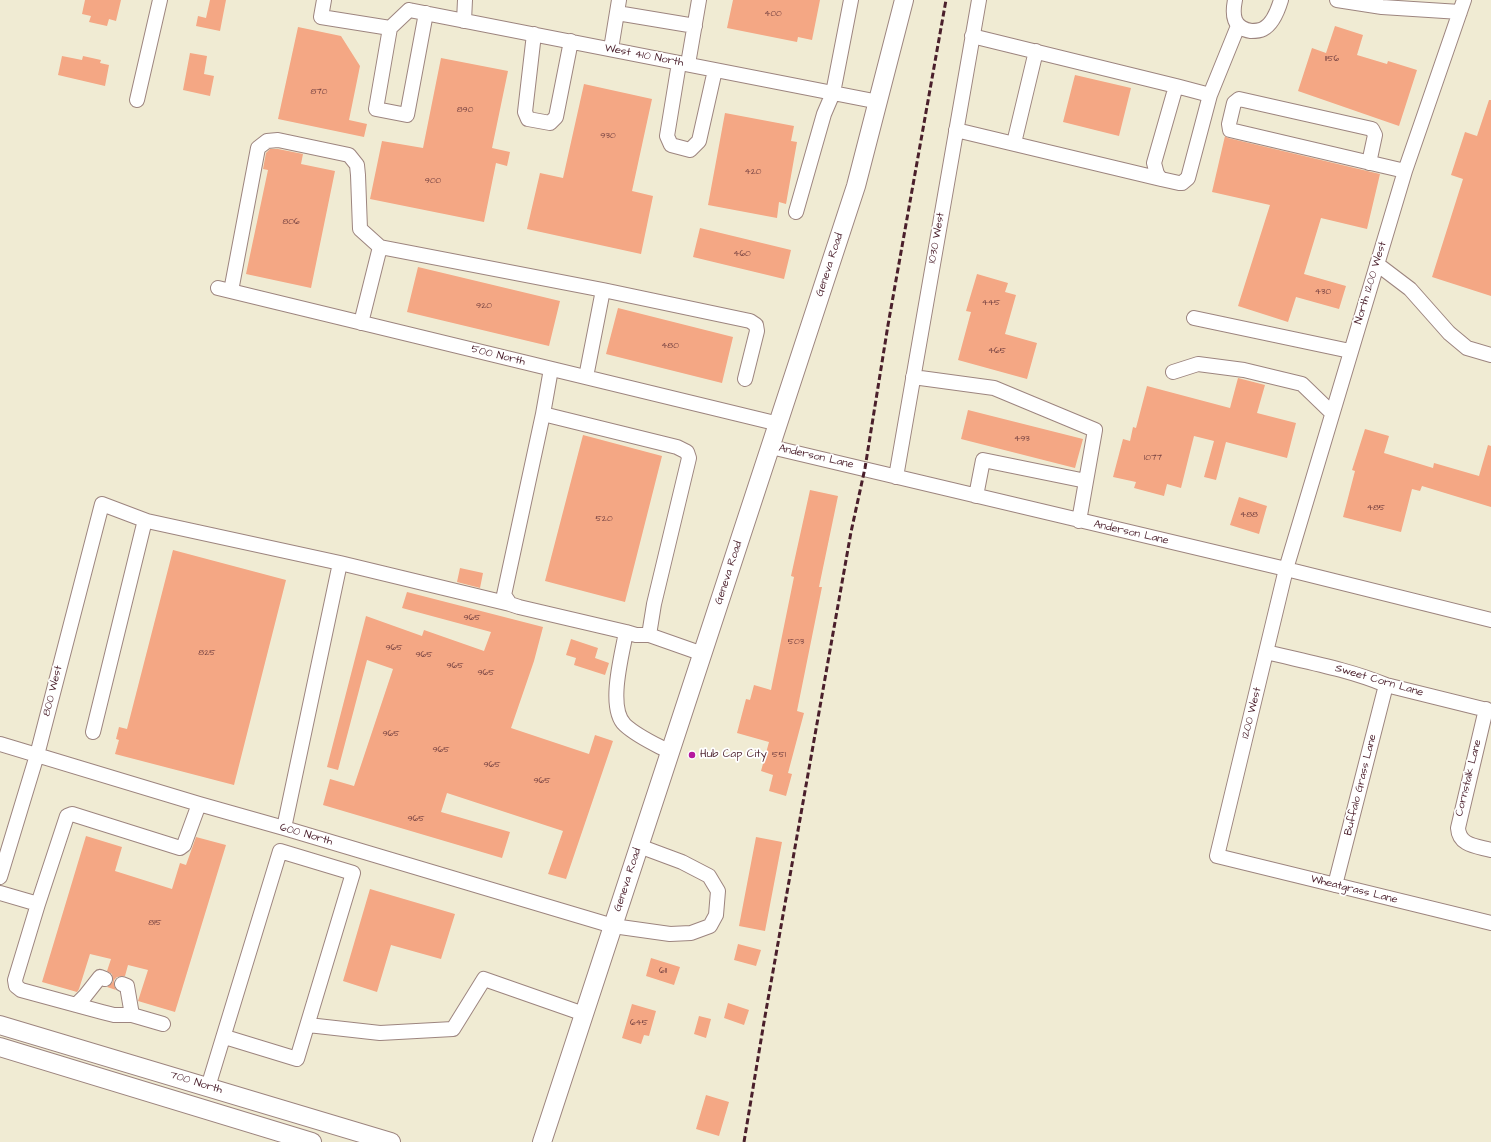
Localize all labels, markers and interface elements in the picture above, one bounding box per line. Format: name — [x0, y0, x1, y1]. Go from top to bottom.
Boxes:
house number: 400 — [764, 9, 782, 19]
street label: West 410 North — [603, 42, 685, 70]
house number: 1156 — [1325, 54, 1339, 64]
house number: 870 — [310, 87, 328, 97]
house number: 890 — [457, 105, 473, 115]
house number: 930 — [600, 131, 616, 141]
house number: 420 — [745, 167, 761, 177]
house number: 900 — [425, 176, 441, 186]
street label: 1030 West — [926, 211, 948, 265]
house number: 806 — [282, 217, 300, 227]
street label: Geneva Road — [814, 232, 846, 298]
street label: North 1200 West — [1352, 240, 1390, 326]
house number: 460 — [733, 249, 751, 259]
house number: 430 — [1315, 287, 1331, 297]
house number: 445 — [982, 298, 1000, 308]
house number: 920 — [476, 301, 492, 311]
house number: 480 — [661, 341, 679, 351]
street label: 500 North — [470, 343, 526, 369]
house number: 465 — [988, 346, 1006, 356]
house number: 493 — [1014, 434, 1030, 444]
street label: Anderson Lane — [777, 442, 855, 472]
house number: 1077 — [1144, 453, 1162, 463]
house number: 485 — [1367, 503, 1385, 513]
house number: 488 — [1240, 510, 1258, 520]
house number: 520 — [595, 514, 613, 524]
street label: Anderson Lane — [1092, 518, 1170, 548]
street label: Geneva Road — [713, 540, 745, 606]
house number: 965 — [463, 613, 481, 623]
house number: 503 — [788, 637, 804, 647]
house number: 965 — [385, 643, 403, 653]
house number: 825 — [198, 648, 216, 658]
house number: 965 — [415, 650, 433, 660]
house number: 965 — [446, 661, 464, 671]
street label: Sweet Corn Lane — [1333, 662, 1425, 700]
street label: 800 West — [40, 664, 66, 718]
house number: 965 — [477, 668, 495, 678]
street label: 1200 West — [1239, 686, 1265, 740]
house number: 965 — [382, 729, 400, 739]
street label: Buffalo Grass Lane — [1342, 733, 1380, 837]
street label: Cornstalk Lane — [1453, 738, 1485, 818]
house number: 965 — [432, 745, 450, 755]
place label: Hub Cap City — [700, 748, 767, 762]
marker: Hub Cap City — [687, 750, 697, 760]
house number: 551 — [772, 750, 786, 760]
house number: 965 — [483, 760, 501, 770]
house number: 965 — [533, 776, 551, 786]
house number: 965 — [407, 814, 425, 824]
street label: 600 North — [278, 821, 334, 849]
street label: Geneva Road — [612, 847, 644, 913]
street label: Wheatgrass Lane — [1309, 873, 1399, 907]
house number: 815 — [148, 918, 162, 928]
house number: 611 — [659, 966, 667, 976]
house number: 645 — [630, 1018, 648, 1028]
street label: 700 North — [168, 1069, 224, 1097]

